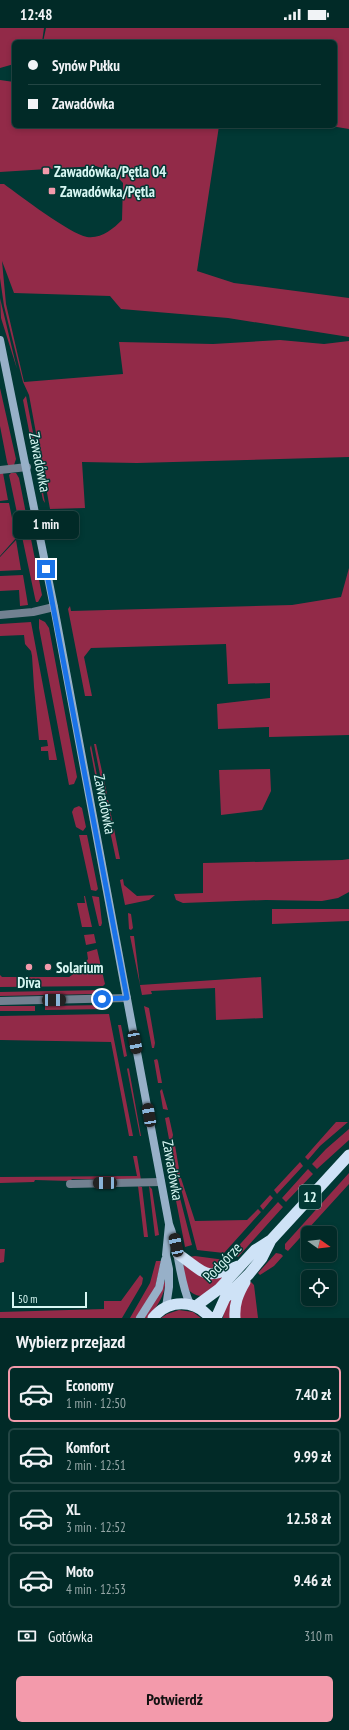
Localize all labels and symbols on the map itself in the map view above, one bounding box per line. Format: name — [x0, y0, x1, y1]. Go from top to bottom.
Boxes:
place label: Zawadówka/Pętla 04 — [54, 162, 166, 181]
marker: Zawadówka/Pętla 04 — [41, 166, 51, 176]
place label: Zawadówka/Pętla — [60, 182, 155, 201]
marker: Zawadówka/Pętla — [47, 186, 57, 196]
street label: Zawadówka — [25, 430, 55, 494]
callout: 1 min — [13, 511, 79, 539]
route end — [37, 560, 55, 578]
street label: Zawadówka — [90, 772, 120, 836]
place label: Solarium — [56, 958, 104, 977]
marker: Diva — [24, 962, 34, 972]
marker: Solarium — [43, 962, 53, 972]
place label: Diva — [17, 973, 41, 992]
route start — [93, 990, 111, 1008]
car — [42, 994, 66, 1006]
car — [127, 1029, 143, 1055]
car — [141, 1102, 157, 1128]
street label: Zawadówka — [158, 1138, 188, 1202]
car — [93, 1177, 117, 1189]
road number: 12 — [299, 1185, 321, 1209]
north arrow — [301, 1226, 337, 1262]
car — [168, 1232, 184, 1258]
street label: Podgórze — [199, 1238, 245, 1286]
scale bar — [12, 1290, 87, 1309]

